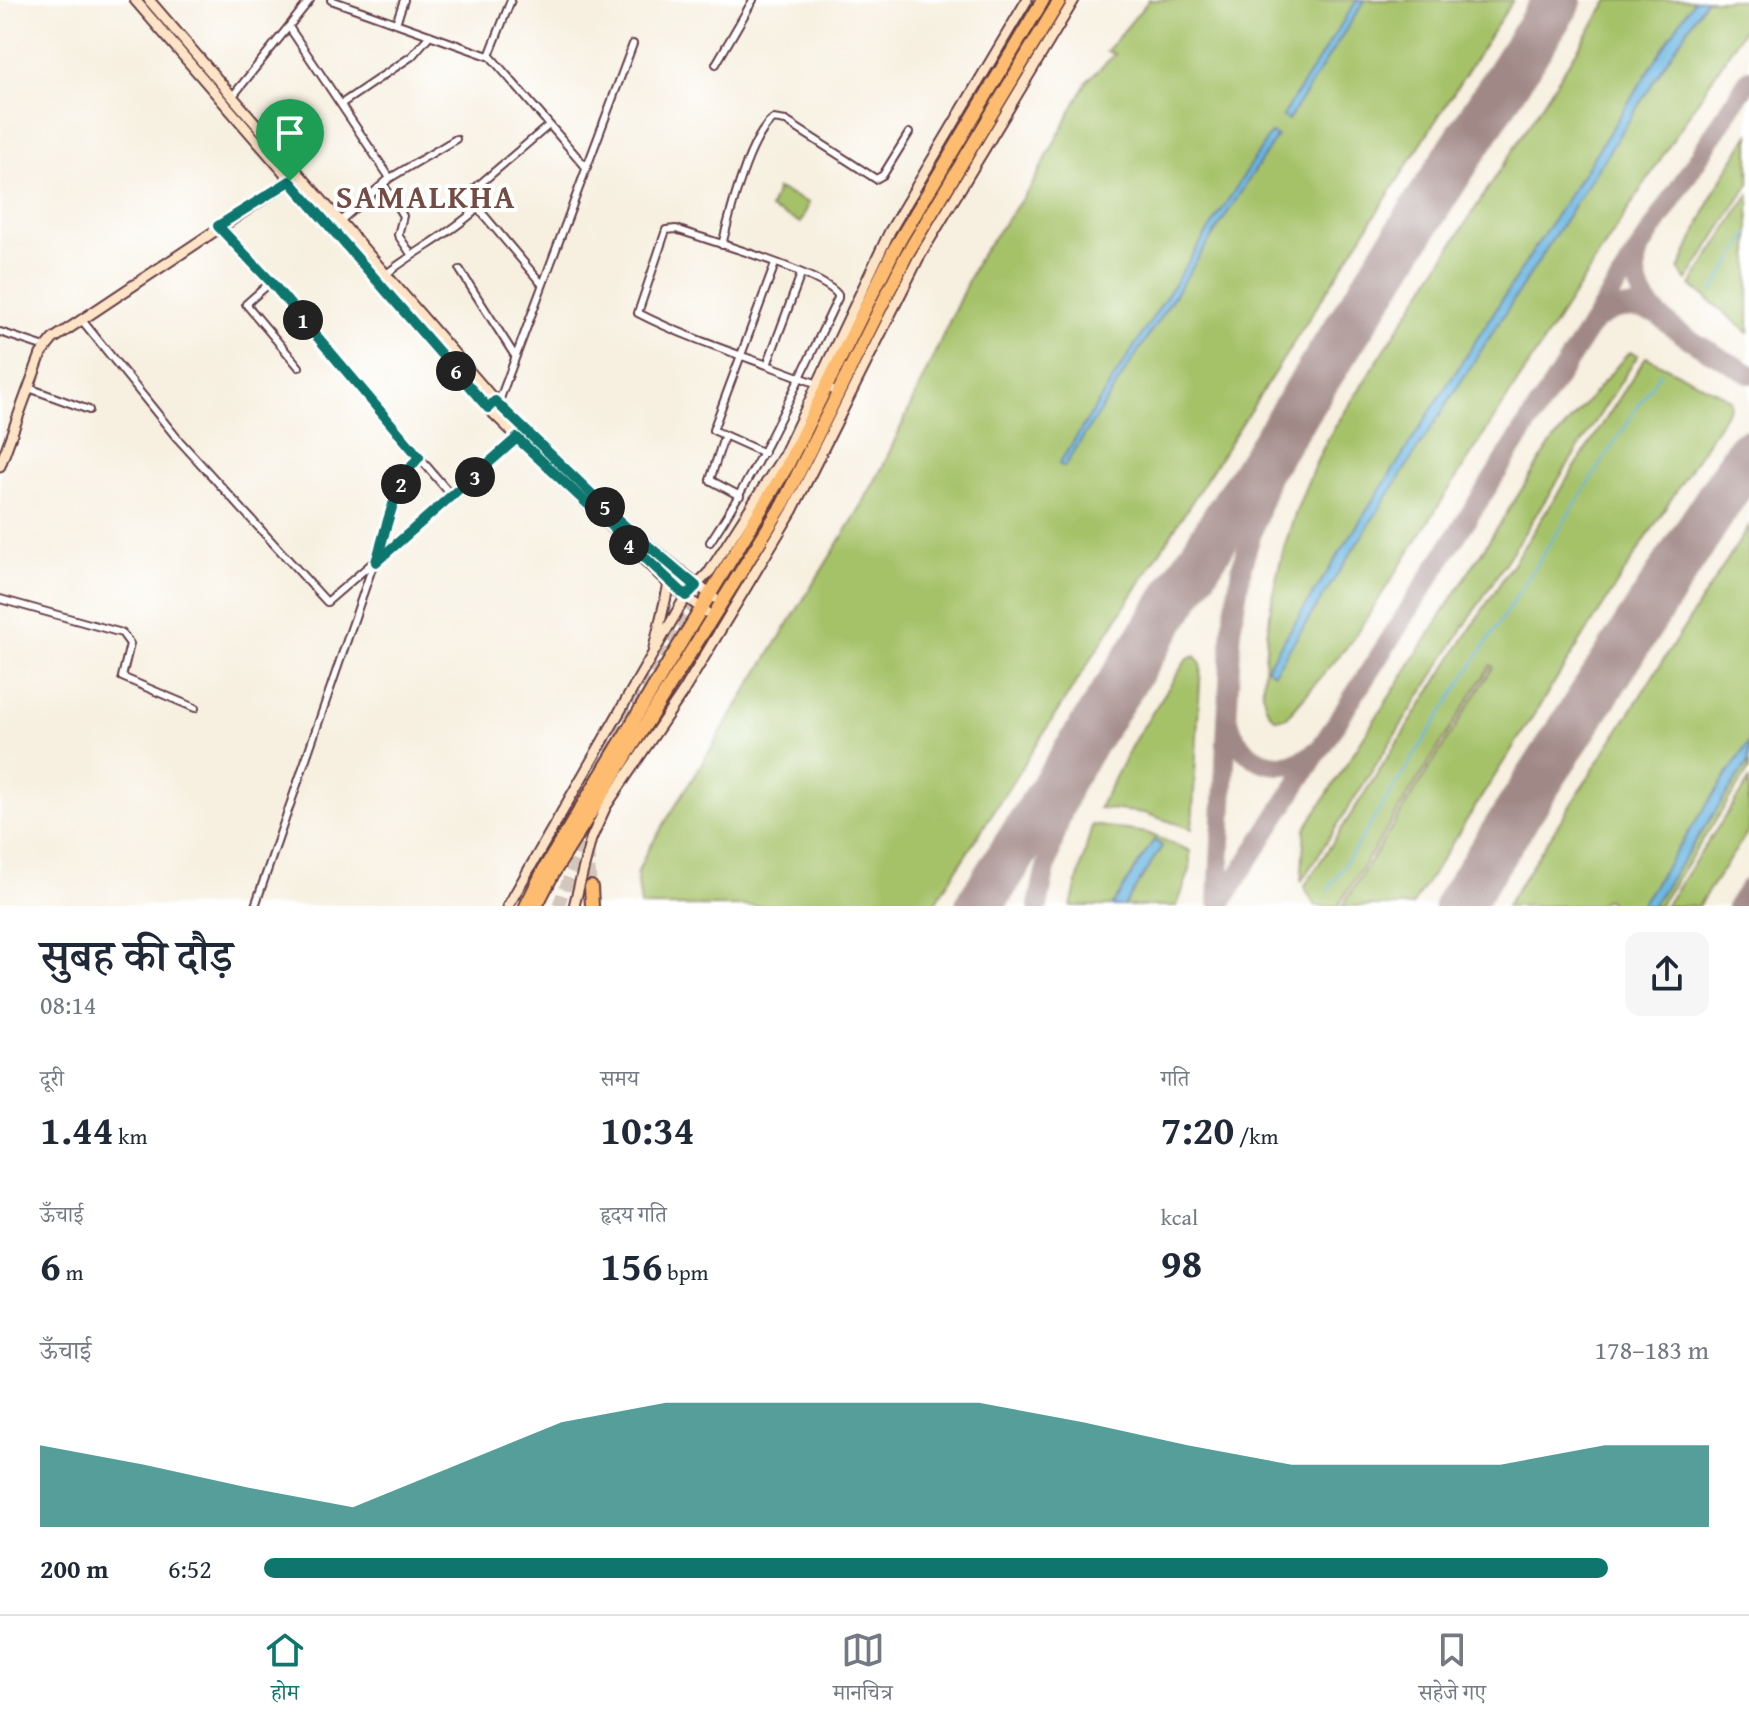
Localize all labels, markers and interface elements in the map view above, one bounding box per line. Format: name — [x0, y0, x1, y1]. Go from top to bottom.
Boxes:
pin — [256, 99, 324, 181]
icon: arrive — [268, 111, 312, 155]
district label: SAMALKHA — [336, 173, 516, 220]
pin: 1 — [283, 300, 323, 340]
text: 1 — [297, 304, 309, 336]
pin: 6 — [436, 351, 476, 391]
text: 6 — [450, 355, 462, 387]
pin: 3 — [455, 457, 495, 497]
text: 3 — [469, 461, 481, 493]
pin: 2 — [381, 464, 421, 504]
text: 2 — [395, 468, 407, 500]
pin: 5 — [585, 487, 625, 527]
text: 5 — [599, 491, 611, 523]
pin: 4 — [609, 525, 649, 565]
text: 4 — [623, 529, 635, 561]
text: सुबह की दौड़ — [40, 923, 233, 987]
button: share — [1625, 932, 1709, 1016]
text: 08:14 — [40, 985, 96, 1024]
text: दूरी — [40, 1062, 64, 1094]
text: समय — [600, 1062, 639, 1094]
text: गति — [1161, 1062, 1189, 1094]
text: 1.44 — [40, 1100, 113, 1159]
text: 10:34 — [600, 1100, 695, 1159]
text: 7:20 — [1161, 1100, 1234, 1159]
text: km — [113, 1120, 147, 1152]
text: /km — [1234, 1120, 1279, 1152]
text: ऊँचाई — [40, 1198, 83, 1230]
text: हृदय गति — [600, 1198, 667, 1230]
text: kcal — [1161, 1201, 1198, 1233]
text: 98 — [1161, 1233, 1202, 1292]
text: 6 — [40, 1236, 61, 1295]
text: 156 — [600, 1236, 663, 1295]
text: m — [61, 1256, 84, 1288]
text: bpm — [663, 1256, 709, 1288]
text: ऊँचाई — [40, 1330, 91, 1369]
text: 178–183 m — [1595, 1330, 1709, 1369]
text: 200 m — [40, 1549, 108, 1588]
text: 6:52 — [168, 1549, 212, 1588]
tab: होम — [263, 1628, 307, 1714]
tab: मानचित्र — [833, 1628, 893, 1714]
tab: सहेजे गए — [1419, 1628, 1486, 1714]

